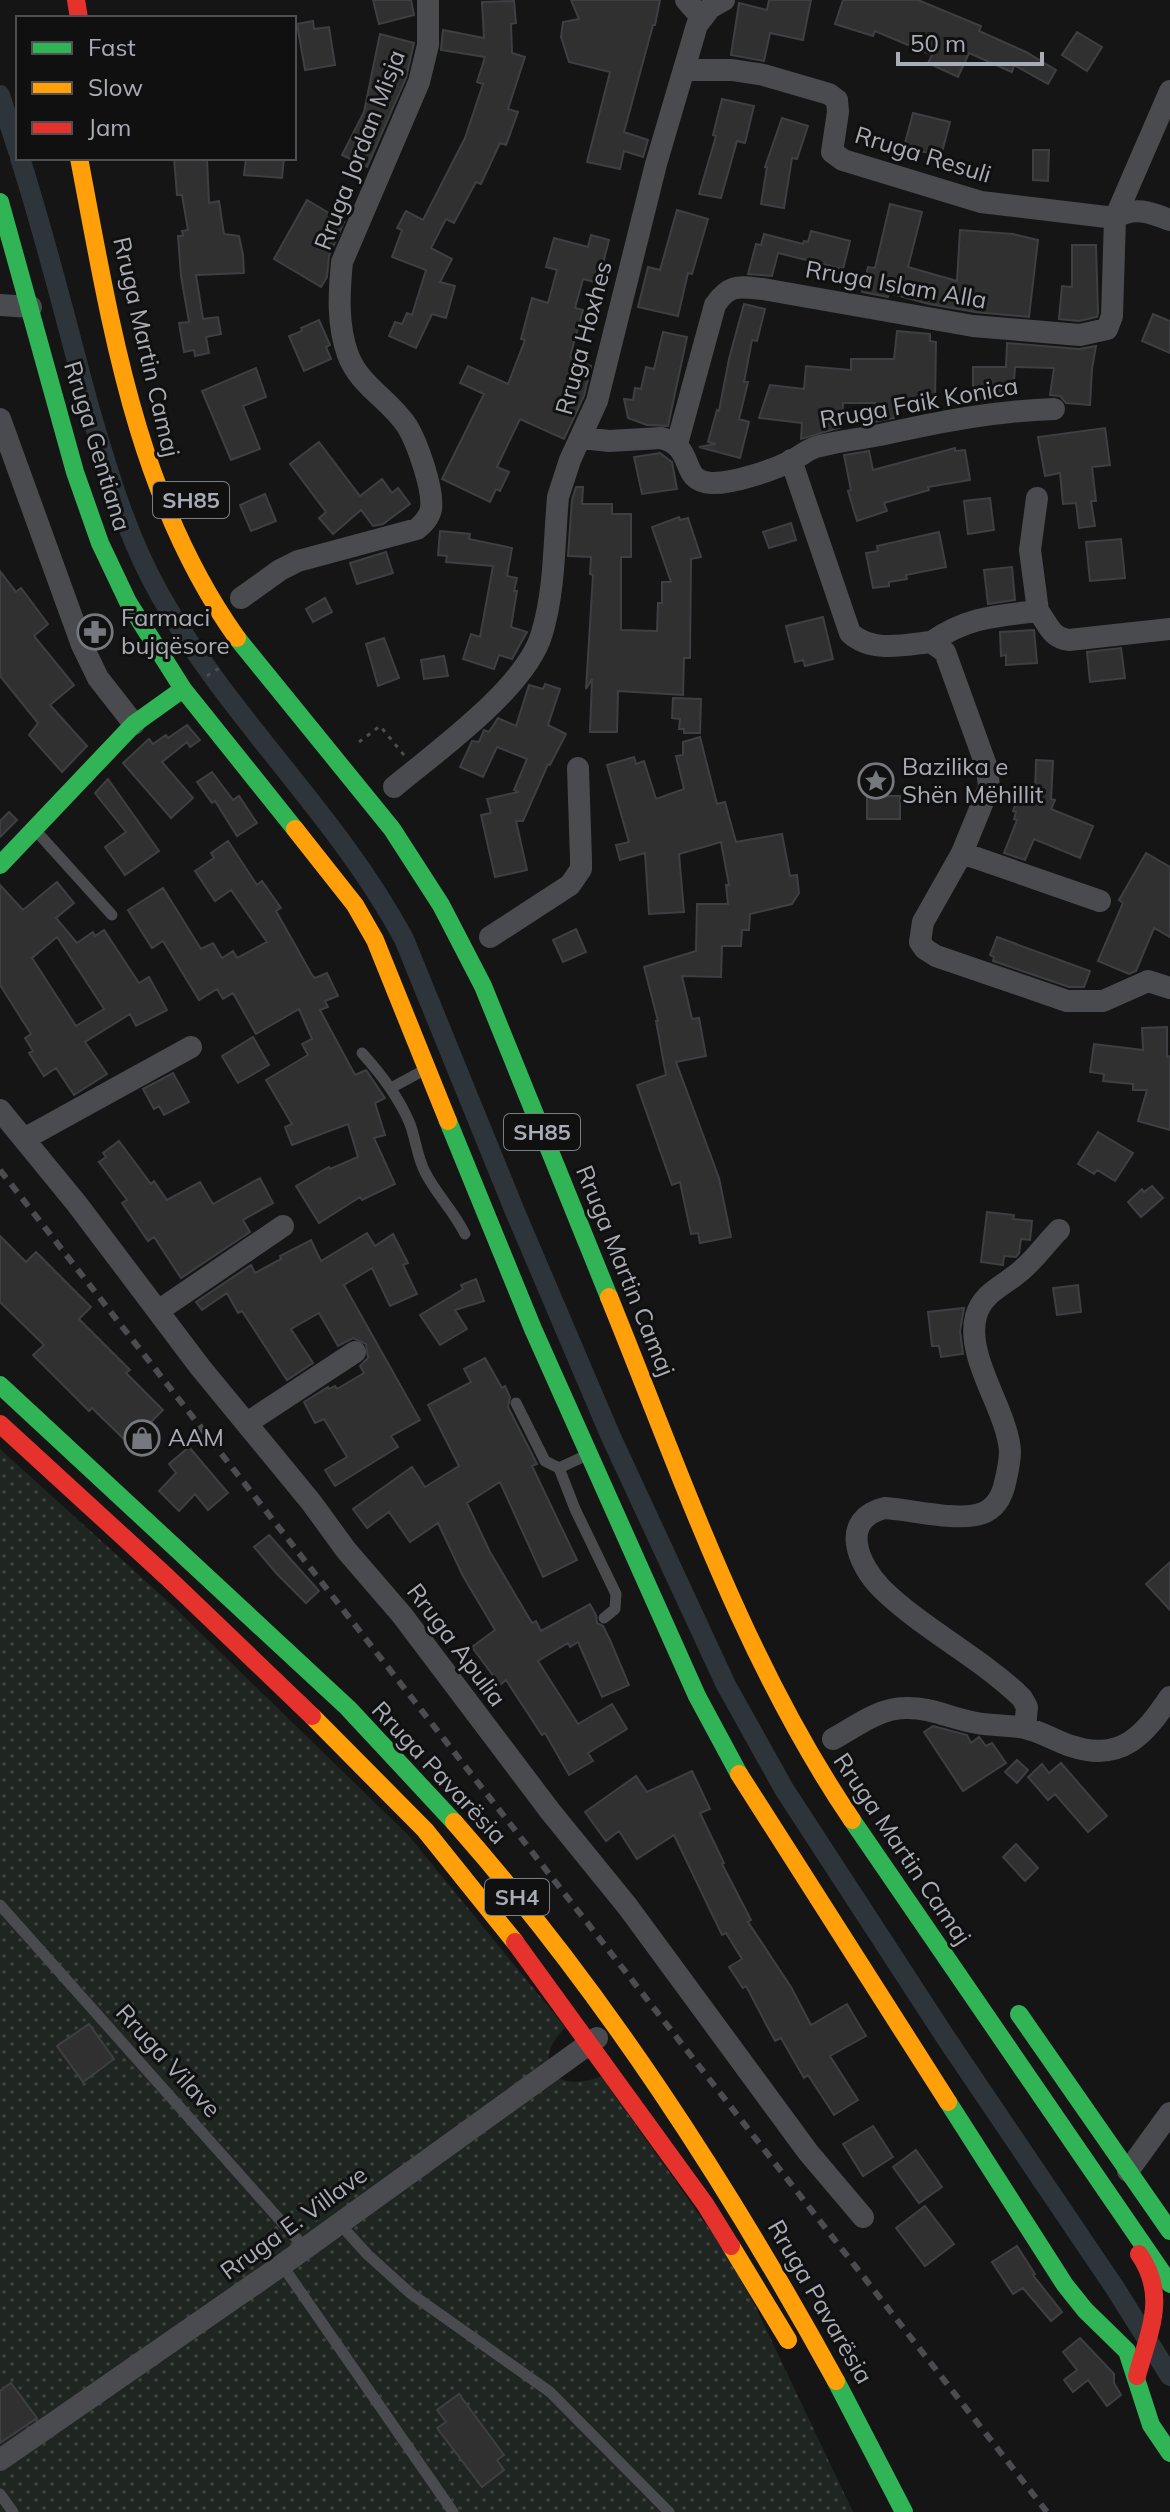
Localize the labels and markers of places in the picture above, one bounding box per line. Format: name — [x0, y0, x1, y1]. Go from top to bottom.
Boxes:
place label: Farmaci bujqësore — [121, 602, 230, 660]
pharmacy icon: Farmaci bujqësore — [76, 613, 114, 651]
place label: Bazilika e Shën Mëhillit — [902, 751, 1043, 809]
place icon: Bazilika e Shën Mëhillit — [857, 762, 895, 800]
shop icon: AAM — [123, 1419, 161, 1457]
place label: AAM — [168, 1422, 224, 1452]

